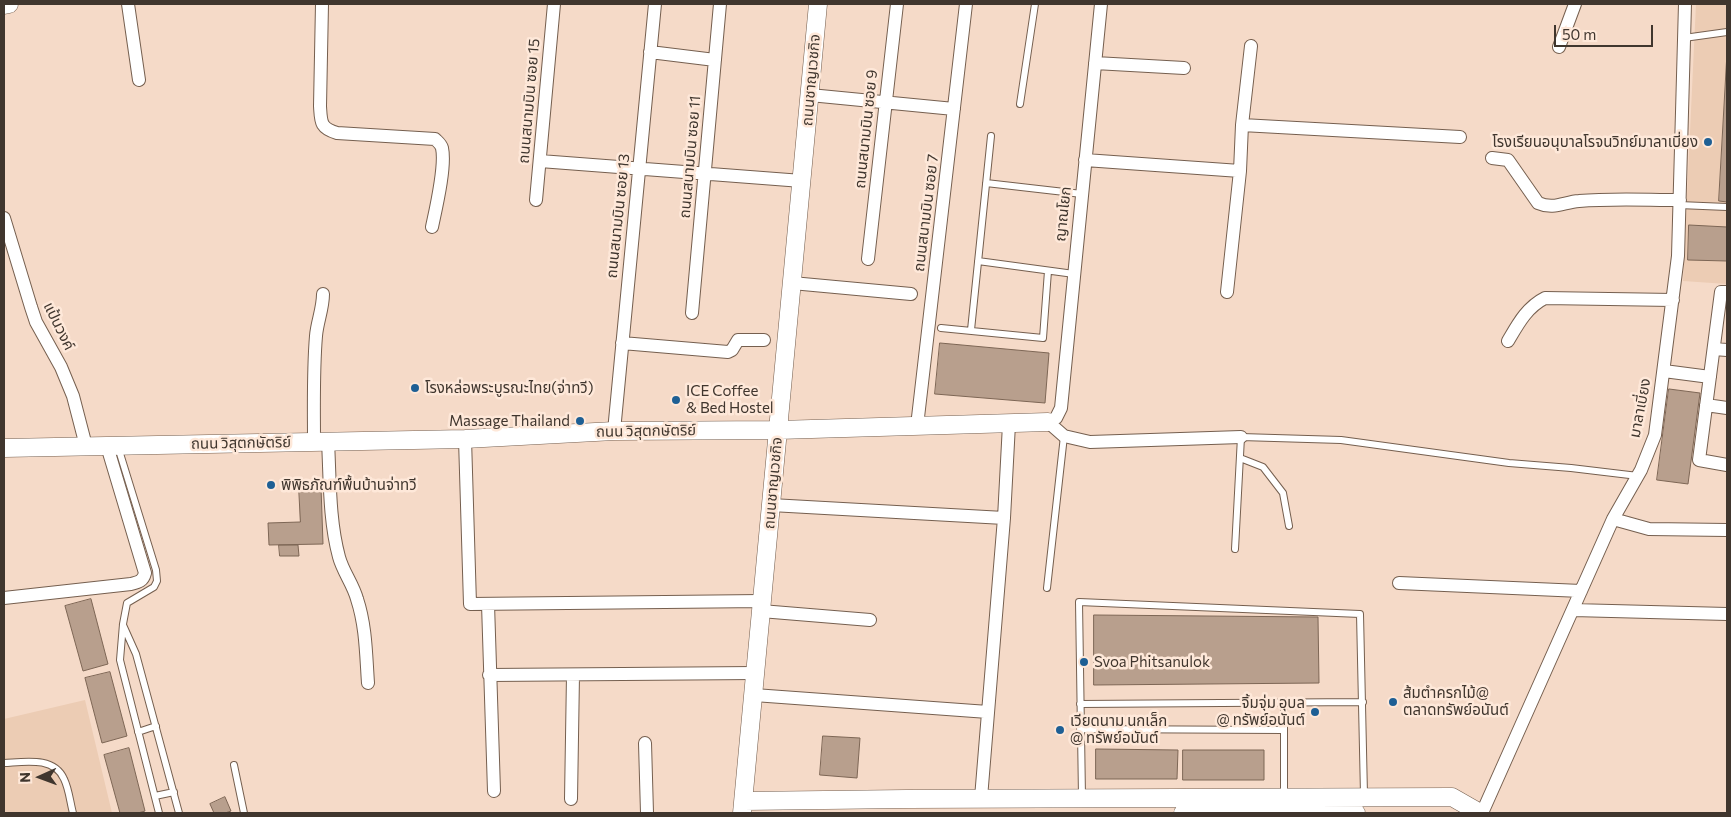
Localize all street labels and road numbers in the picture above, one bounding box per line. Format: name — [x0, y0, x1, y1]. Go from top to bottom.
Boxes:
street label: ถนนชาญเวชกิจ — [798, 33, 824, 127]
street label: ถนนสนามบิน ซอย 15 — [515, 38, 543, 164]
street label: ถนนสนามบิน ซอย 9 — [851, 69, 881, 189]
street label: ถนนสนามบิน ซอย 11 — [676, 95, 704, 219]
street label: ถนนสนามบิน ซอย 13 — [602, 153, 634, 279]
street label: ถนนสนามบิน ซอย 7 — [910, 153, 942, 273]
street label: ญาณโยก — [1051, 185, 1075, 243]
street label: แป้นวงค์ — [40, 299, 78, 353]
street label: มาลาเบี่ยง — [1625, 377, 1655, 439]
street label: ถนน วิสุตกษัตริย์ — [596, 421, 696, 441]
street label: ถนน วิสุตกษัตริย์ — [191, 433, 291, 453]
street label: ถนนชาญเวชกิจ — [760, 436, 786, 530]

